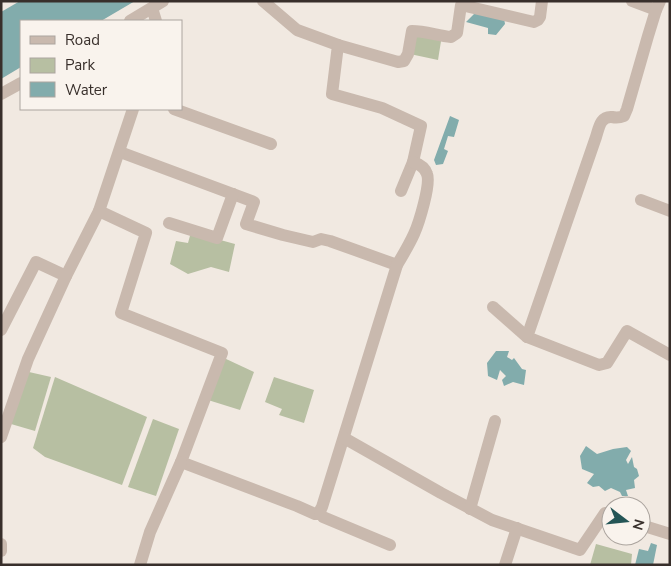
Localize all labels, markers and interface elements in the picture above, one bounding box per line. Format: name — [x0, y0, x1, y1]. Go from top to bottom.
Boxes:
legend — [20, 20, 182, 110]
text: Road — [65, 30, 100, 50]
text: Park — [65, 55, 95, 75]
text: Water — [65, 80, 108, 100]
north arrow — [601, 496, 651, 546]
text: N — [627, 517, 649, 532]

